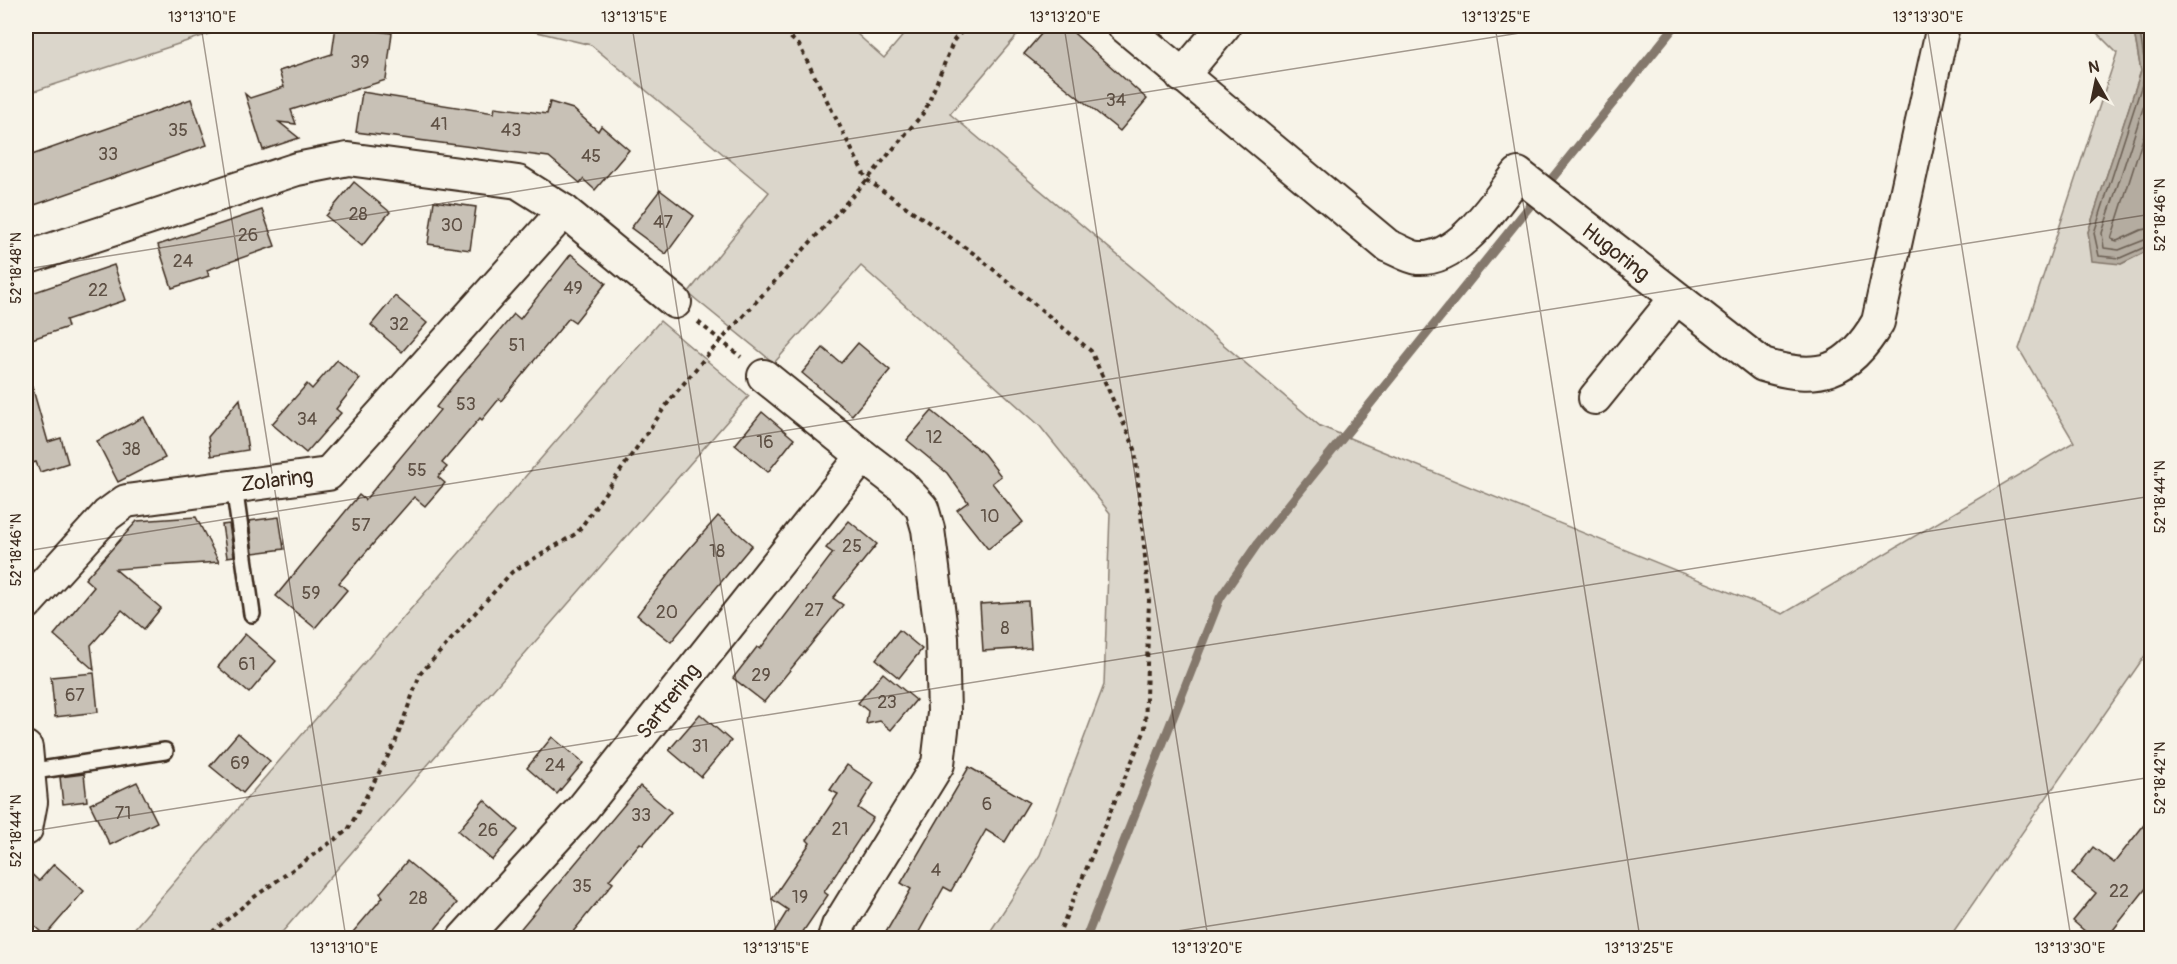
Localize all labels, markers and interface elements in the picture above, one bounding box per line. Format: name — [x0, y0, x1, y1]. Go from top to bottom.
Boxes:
text: 13°13'10"E — [168, 8, 236, 27]
text: 13°13'15"E — [601, 8, 667, 27]
text: 13°13'20"E — [1030, 8, 1100, 27]
text: 13°13'25"E — [1462, 8, 1530, 27]
text: 13°13'30"E — [1893, 8, 1963, 27]
house number: 39 — [350, 51, 370, 74]
north arrow — [2066, 51, 2126, 111]
text: N — [2087, 56, 2101, 78]
house number: 34 — [1106, 89, 1127, 112]
house number: 41 — [430, 113, 448, 136]
house number: 35 — [168, 119, 188, 142]
house number: 43 — [501, 119, 521, 142]
house number: 33 — [98, 143, 118, 166]
house number: 45 — [581, 145, 601, 168]
text: 52°18'46"N — [2151, 178, 2170, 252]
house number: 28 — [348, 203, 368, 226]
house number: 47 — [653, 211, 673, 234]
house number: 30 — [441, 214, 463, 237]
street label: Hugoring — [1576, 217, 1655, 287]
house number: 26 — [238, 224, 258, 247]
text: 52°18'48"N — [7, 232, 26, 304]
house number: 24 — [173, 250, 194, 273]
house number: 49 — [563, 277, 583, 300]
house number: 22 — [88, 279, 108, 302]
house number: 32 — [389, 313, 409, 336]
house number: 51 — [509, 334, 525, 357]
house number: 53 — [456, 393, 476, 416]
house number: 34 — [297, 408, 318, 431]
house number: 12 — [925, 426, 943, 449]
house number: 16 — [756, 431, 774, 454]
house number: 38 — [121, 438, 141, 461]
house number: 55 — [407, 459, 427, 482]
text: 52°18'44"N — [2151, 460, 2170, 534]
street label: Zolaring — [239, 463, 315, 498]
house number: 10 — [980, 505, 1000, 528]
text: 52°18'46"N — [7, 513, 26, 587]
house number: 57 — [351, 514, 371, 537]
house number: 25 — [842, 535, 862, 558]
house number: 18 — [709, 540, 725, 563]
house number: 59 — [301, 582, 321, 605]
house number: 27 — [804, 599, 824, 622]
house number: 20 — [656, 601, 678, 624]
house number: 8 — [1000, 617, 1010, 640]
house number: 61 — [238, 653, 256, 676]
street label: Sartrering — [630, 658, 706, 745]
house number: 29 — [751, 664, 771, 687]
house number: 67 — [65, 684, 85, 707]
house number: 23 — [877, 691, 897, 714]
house number: 31 — [691, 735, 709, 758]
text: 52°18'42"N — [2151, 742, 2170, 814]
house number: 69 — [230, 752, 250, 775]
house number: 24 — [545, 754, 566, 777]
house number: 6 — [982, 793, 992, 816]
text: 52°18'44"N — [7, 794, 26, 868]
house number: 71 — [115, 802, 131, 825]
house number: 33 — [631, 804, 651, 827]
house number: 21 — [831, 818, 849, 841]
house number: 26 — [478, 819, 498, 842]
house number: 4 — [931, 859, 942, 882]
house number: 35 — [572, 875, 592, 898]
house number: 22 — [2109, 880, 2129, 903]
house number: 19 — [792, 886, 808, 909]
house number: 28 — [408, 887, 428, 910]
text: 13°13'10"E — [310, 939, 378, 958]
text: 13°13'15"E — [743, 939, 809, 958]
text: 13°13'20"E — [1172, 939, 1242, 958]
text: 13°13'25"E — [1605, 939, 1673, 958]
text: 13°13'30"E — [2035, 939, 2105, 958]

